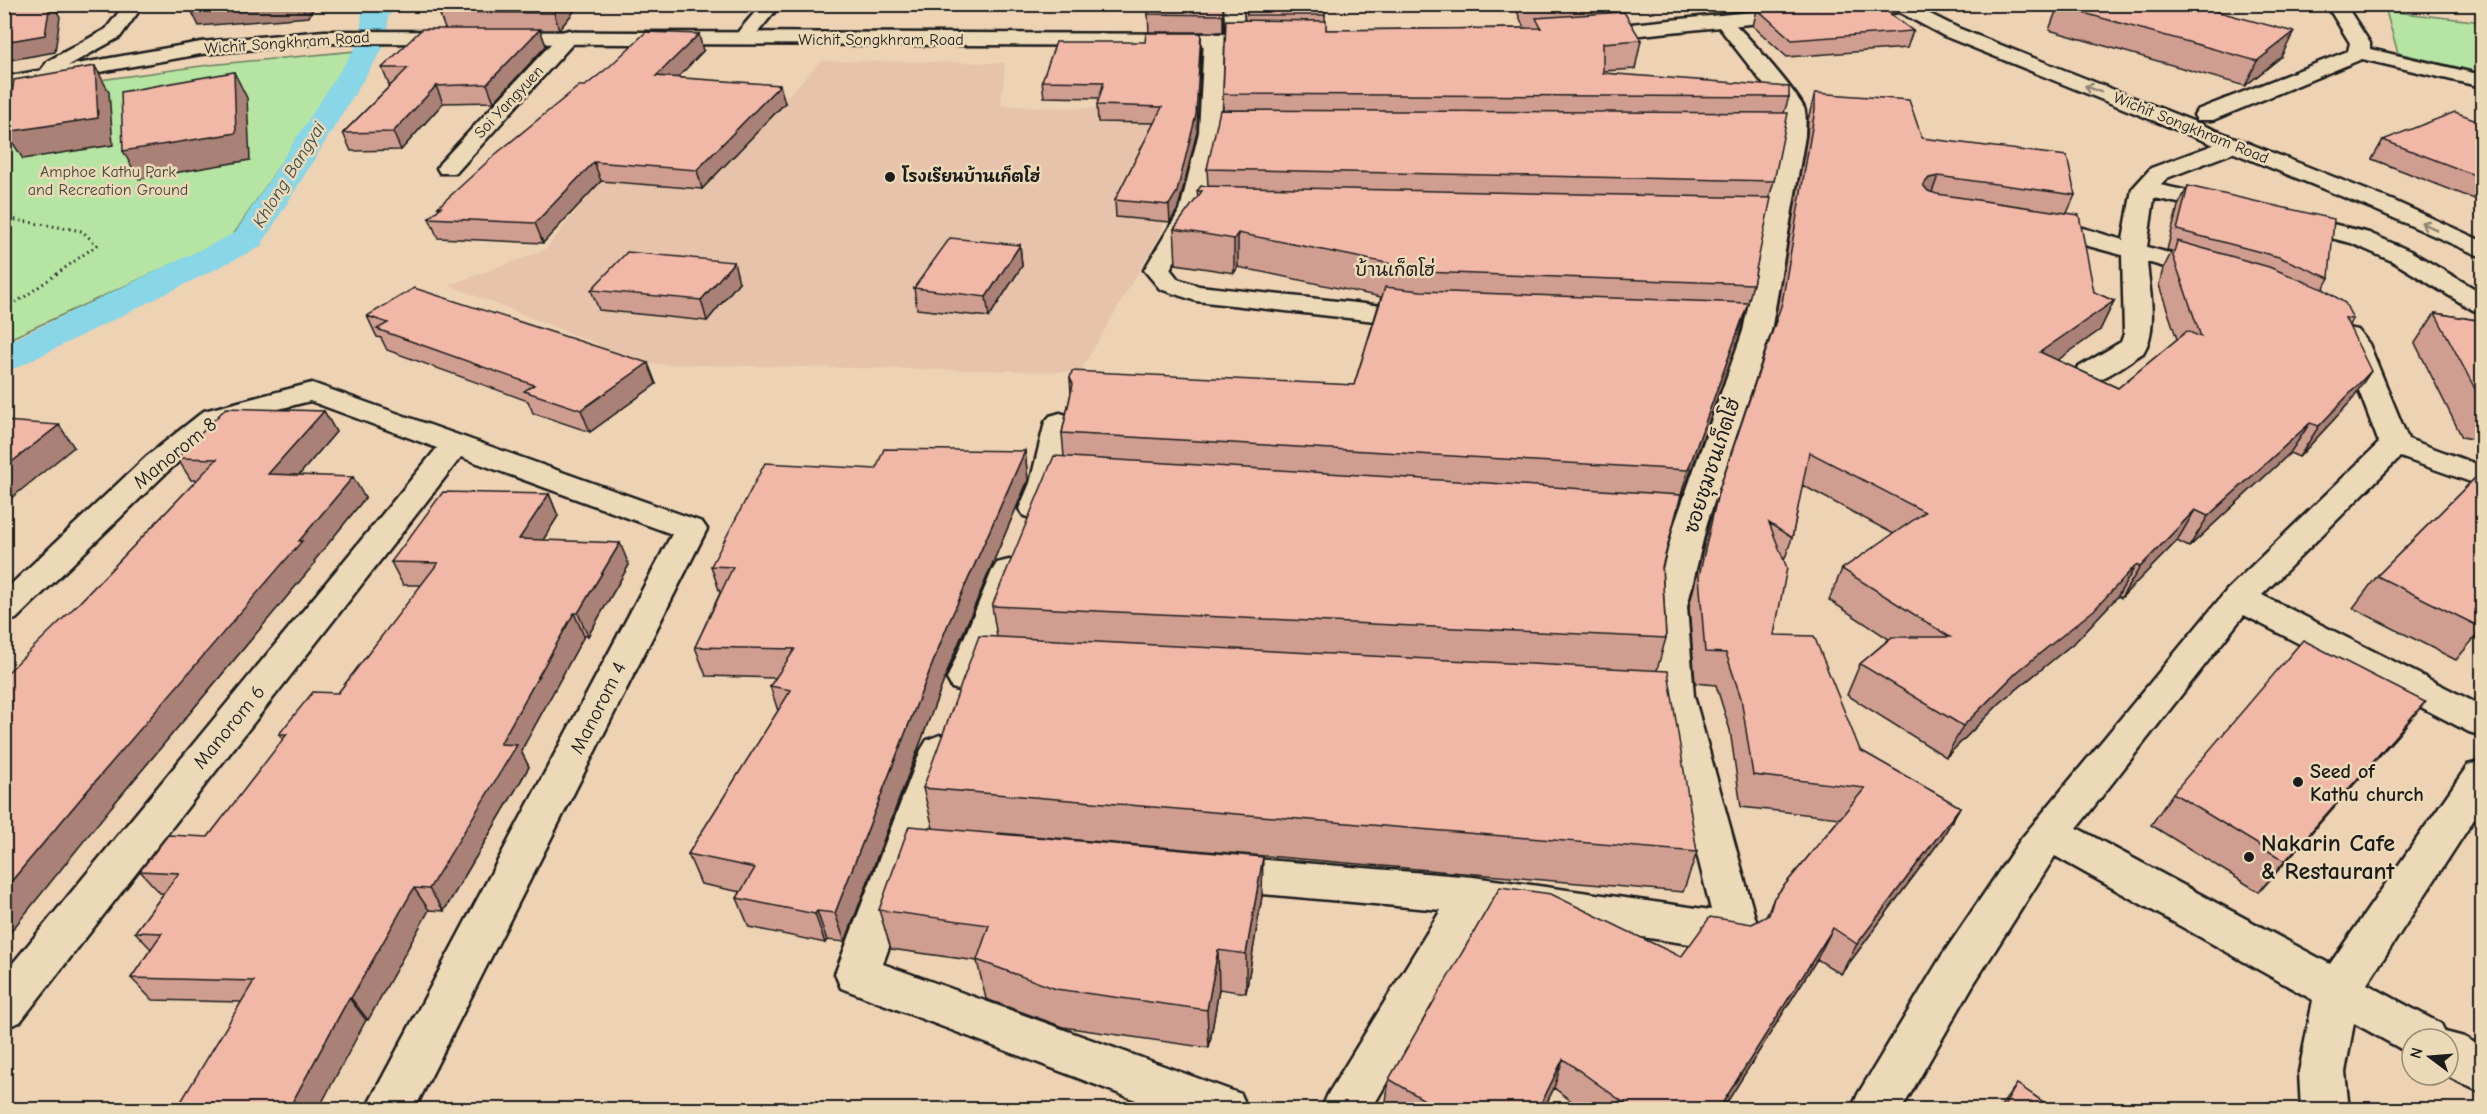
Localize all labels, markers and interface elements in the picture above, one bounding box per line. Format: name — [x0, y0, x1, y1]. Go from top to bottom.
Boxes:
street label: Wichit Songkhram Road — [204, 28, 370, 58]
street label: Wichit Songkhram Road — [798, 31, 964, 49]
street label: Soi Yangyuen — [471, 62, 547, 142]
one-way arrow — [2084, 83, 2103, 94]
street label: Wichit Songkhram Road — [2111, 89, 2271, 167]
water label: Khlong Bangyai — [248, 118, 330, 231]
park label: Amphoe Kathu Park and Recreation Ground — [28, 163, 188, 199]
place label: โรงเรียนบ้านเก็ตโฮ่ — [901, 164, 1040, 186]
marker: โรงเรียนบ้านเก็ตโฮ่ — [883, 170, 897, 184]
one-way arrow — [2421, 219, 2439, 231]
district label: บ้านเก็ตโฮ่ — [1355, 257, 1436, 281]
street label: ซอยชุมชนเก็ตโฮ่ — [1677, 394, 1749, 538]
street label: Manorom 8 — [129, 412, 221, 494]
street label: Manorom 4 — [565, 658, 631, 758]
street label: Manorom 6 — [188, 681, 270, 773]
place label: Seed of Kathu church — [2310, 760, 2424, 806]
marker: Seed of Kathu church — [2291, 775, 2305, 789]
place label: Nakarin Cafe & Restaurant — [2261, 829, 2396, 885]
marker: Nakarin Cafe & Restaurant — [2242, 850, 2256, 864]
north arrow — [2400, 1027, 2460, 1087]
text: N — [2406, 1046, 2427, 1061]

